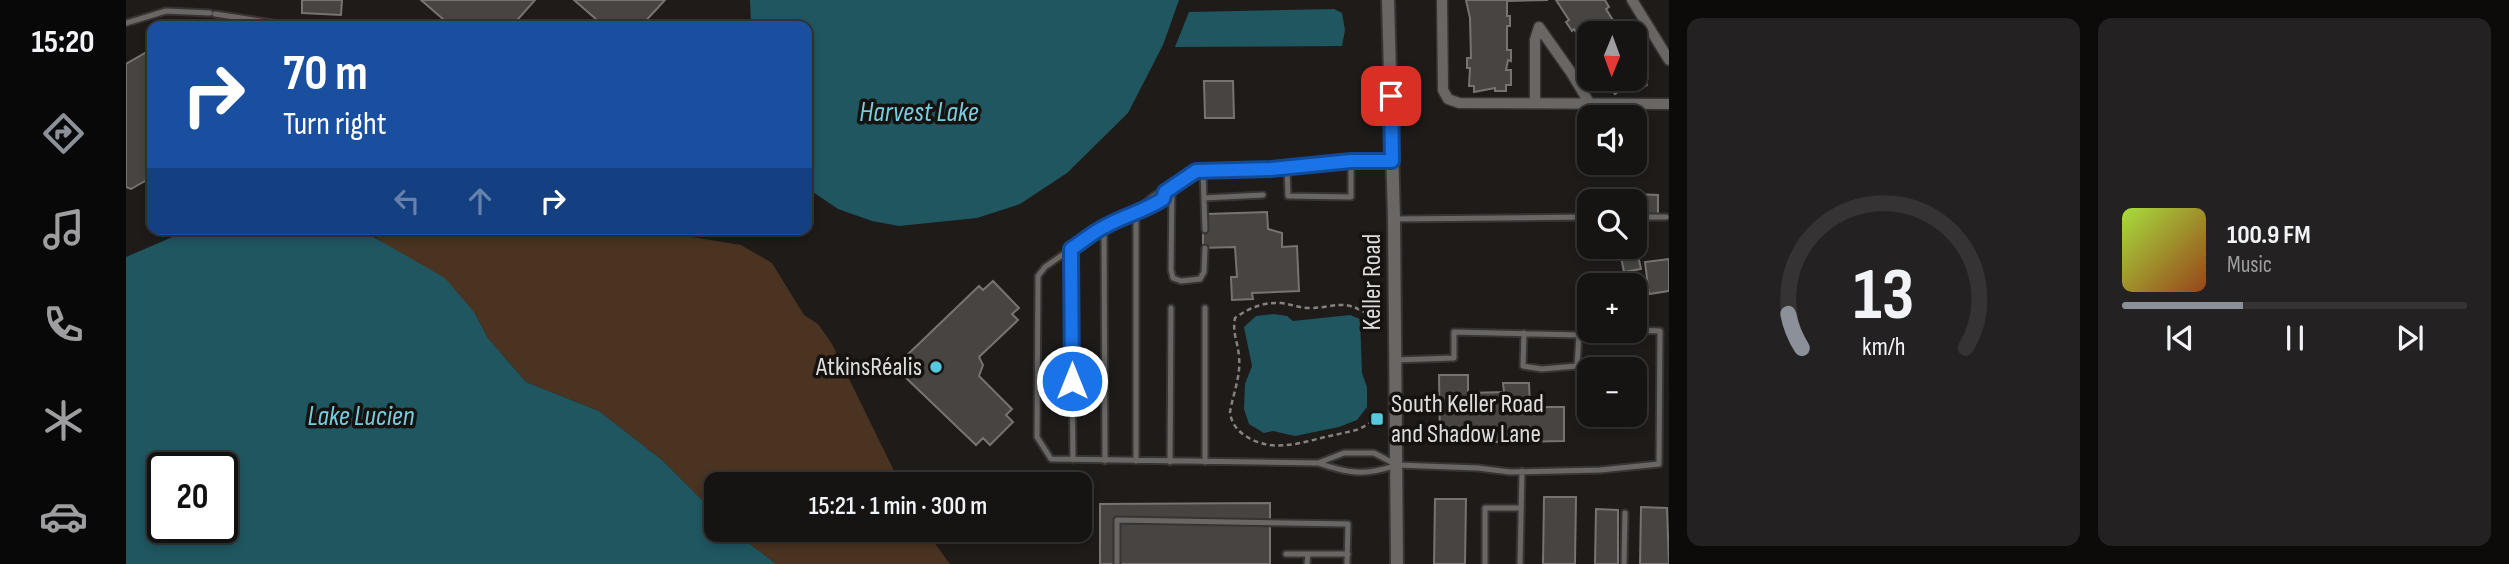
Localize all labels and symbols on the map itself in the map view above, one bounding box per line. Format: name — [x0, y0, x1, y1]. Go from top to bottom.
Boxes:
north arrow — [1577, 21, 1647, 91]
pin — [1361, 66, 1421, 126]
water label: Harvest Lake — [859, 96, 979, 129]
street label: Keller Road — [1357, 234, 1388, 330]
position arrow — [1035, 344, 1109, 418]
place label: AtkinsRéalis — [815, 352, 922, 383]
marker: AtkinsRéalis — [928, 359, 944, 375]
place label: South Keller Road and Shadow Lane — [1391, 389, 1544, 450]
water label: Lake Lucien — [308, 400, 415, 433]
marker: South Keller Road and Shadow Lane — [1369, 411, 1385, 427]
speed limit sign: 20 — [147, 452, 238, 543]

